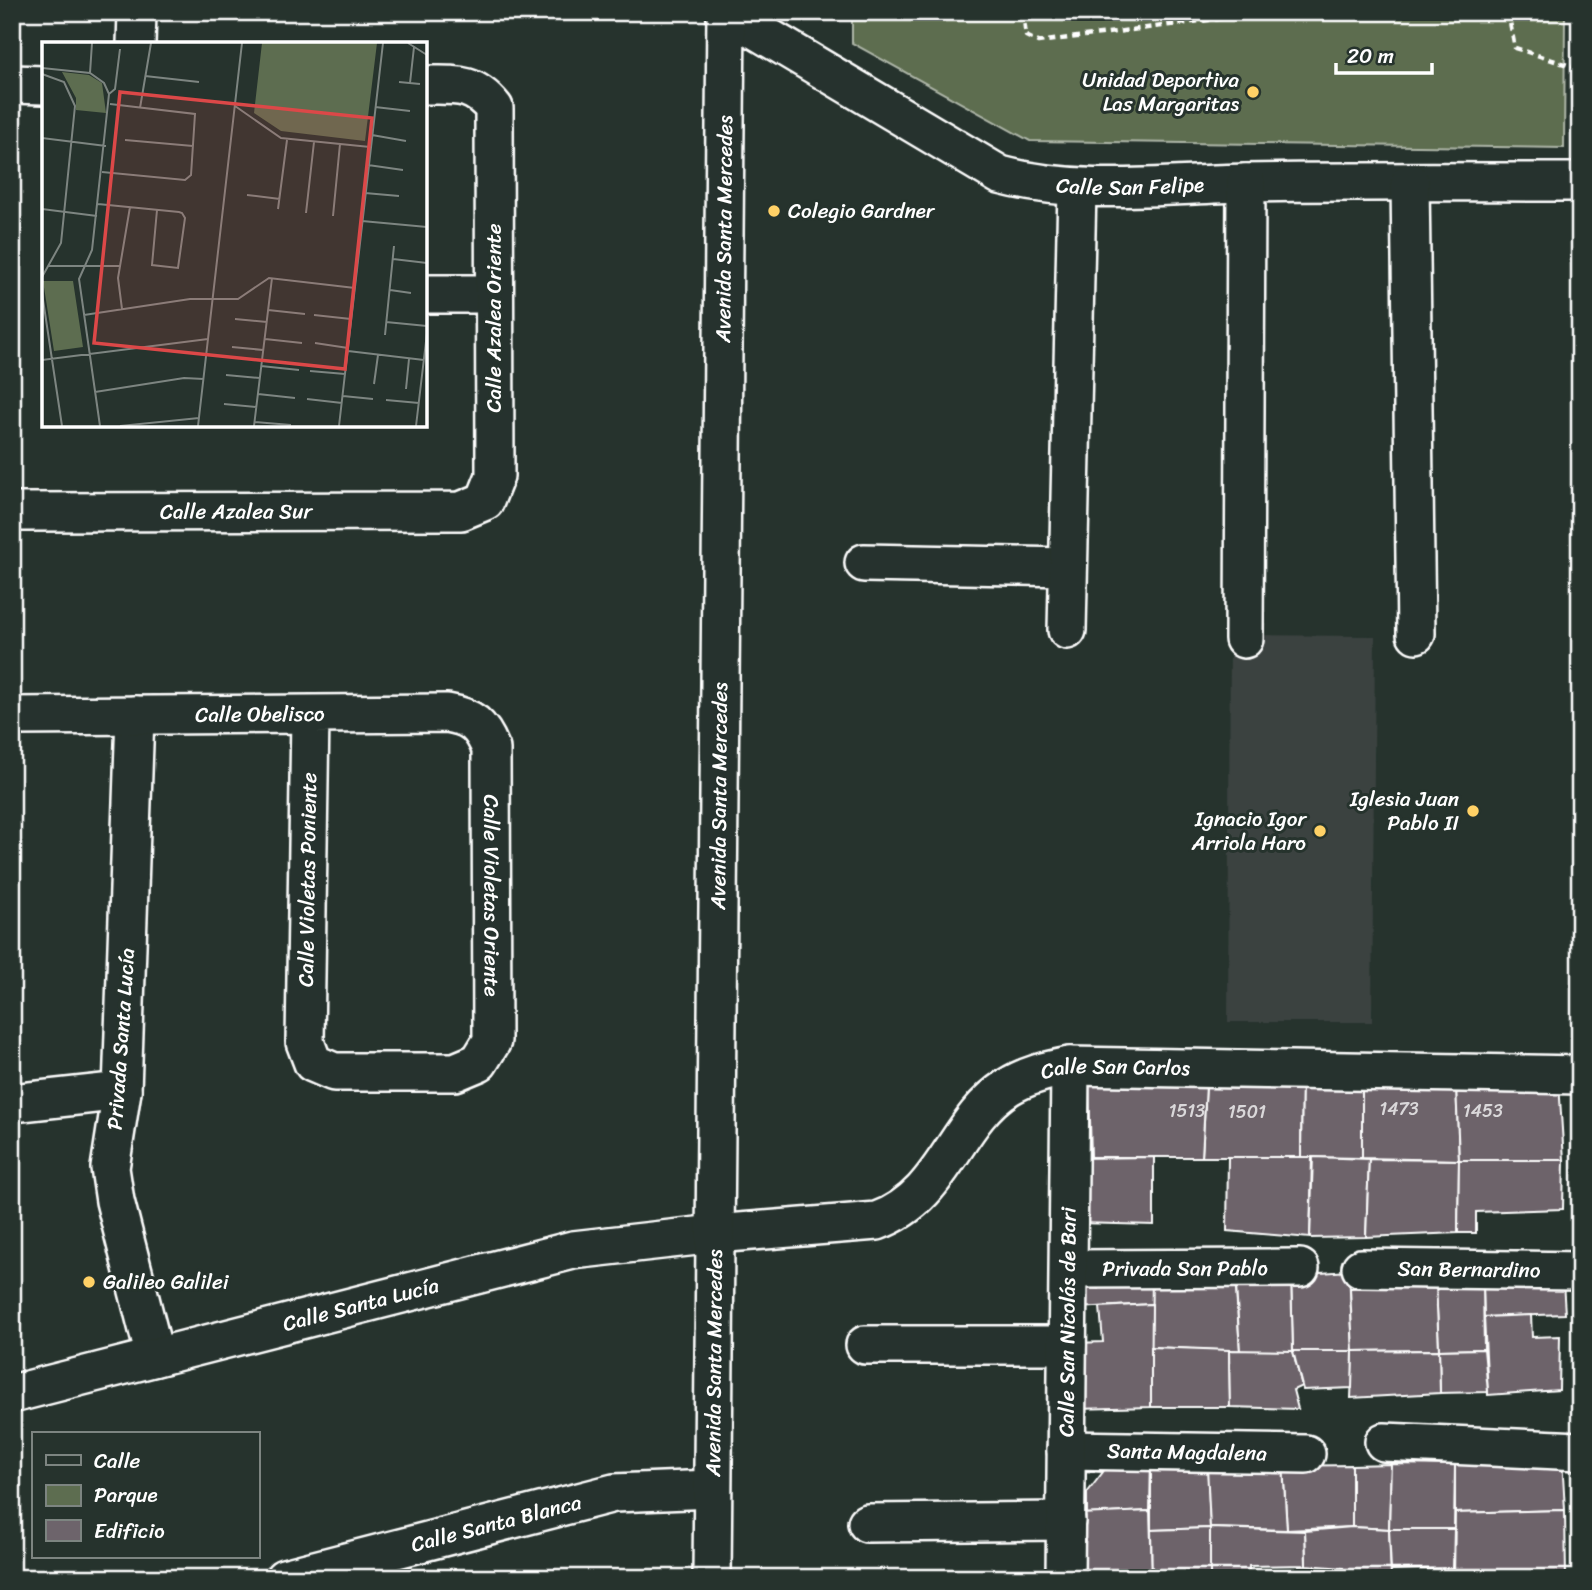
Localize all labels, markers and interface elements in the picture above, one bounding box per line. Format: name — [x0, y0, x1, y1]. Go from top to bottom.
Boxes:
scale bar — [1336, 32, 1433, 76]
text: 20 m — [1347, 37, 1394, 75]
inset map — [42, 42, 427, 427]
place label: Unidad Deportiva Las Margaritas — [1082, 61, 1239, 123]
marker: Unidad Deportiva Las Margaritas — [1245, 84, 1261, 100]
street label: Avenida Santa Mercedes — [704, 115, 744, 344]
street label: Calle San Felipe — [1055, 166, 1205, 207]
place label: Colegio Gardner — [788, 192, 936, 230]
marker: Colegio Gardner — [766, 203, 782, 219]
street label: Calle Azalea Oriente — [475, 223, 513, 413]
street label: Calle Azalea Sur — [160, 492, 313, 531]
street label: Avenida Santa Mercedes — [699, 682, 739, 911]
street label: Calle Obelisco — [195, 695, 325, 734]
street label: Calle Violetas Poniente — [287, 772, 328, 987]
place label: Iglesia Juan Pablo II — [1349, 780, 1460, 842]
street label: Calle Violetas Oriente — [472, 794, 511, 997]
place label: Ignacio Igor Arriola Haro — [1191, 800, 1307, 862]
marker: Iglesia Juan Pablo II — [1465, 803, 1481, 819]
marker: Ignacio Igor Arriola Haro — [1312, 823, 1328, 839]
street label: Privada Santa Lucía — [96, 946, 146, 1131]
street label: Calle San Carlos — [1036, 1047, 1191, 1091]
house number: 1473 — [1379, 1093, 1419, 1125]
house number: 1513 — [1169, 1095, 1205, 1127]
house number: 1453 — [1463, 1095, 1503, 1127]
house number: 1501 — [1228, 1096, 1266, 1128]
street label: Calle San Nicolás de Bari — [1047, 1206, 1088, 1437]
street label: Avenida Santa Mercedes — [694, 1249, 734, 1478]
street label: Privada San Pablo — [1102, 1249, 1268, 1288]
street label: San Bernardino — [1397, 1250, 1541, 1289]
place label: Galileo Galilei — [103, 1263, 230, 1301]
street label: Calle Santa Lucía — [278, 1266, 443, 1343]
marker: Galileo Galilei — [81, 1274, 97, 1290]
legend — [32, 1432, 259, 1558]
street label: Santa Magdalena — [1107, 1432, 1268, 1472]
text: Calle — [94, 1442, 141, 1480]
text: Parque — [94, 1476, 158, 1514]
street label: Calle Santa Blanca — [407, 1483, 586, 1564]
text: Edificio — [94, 1512, 165, 1550]

